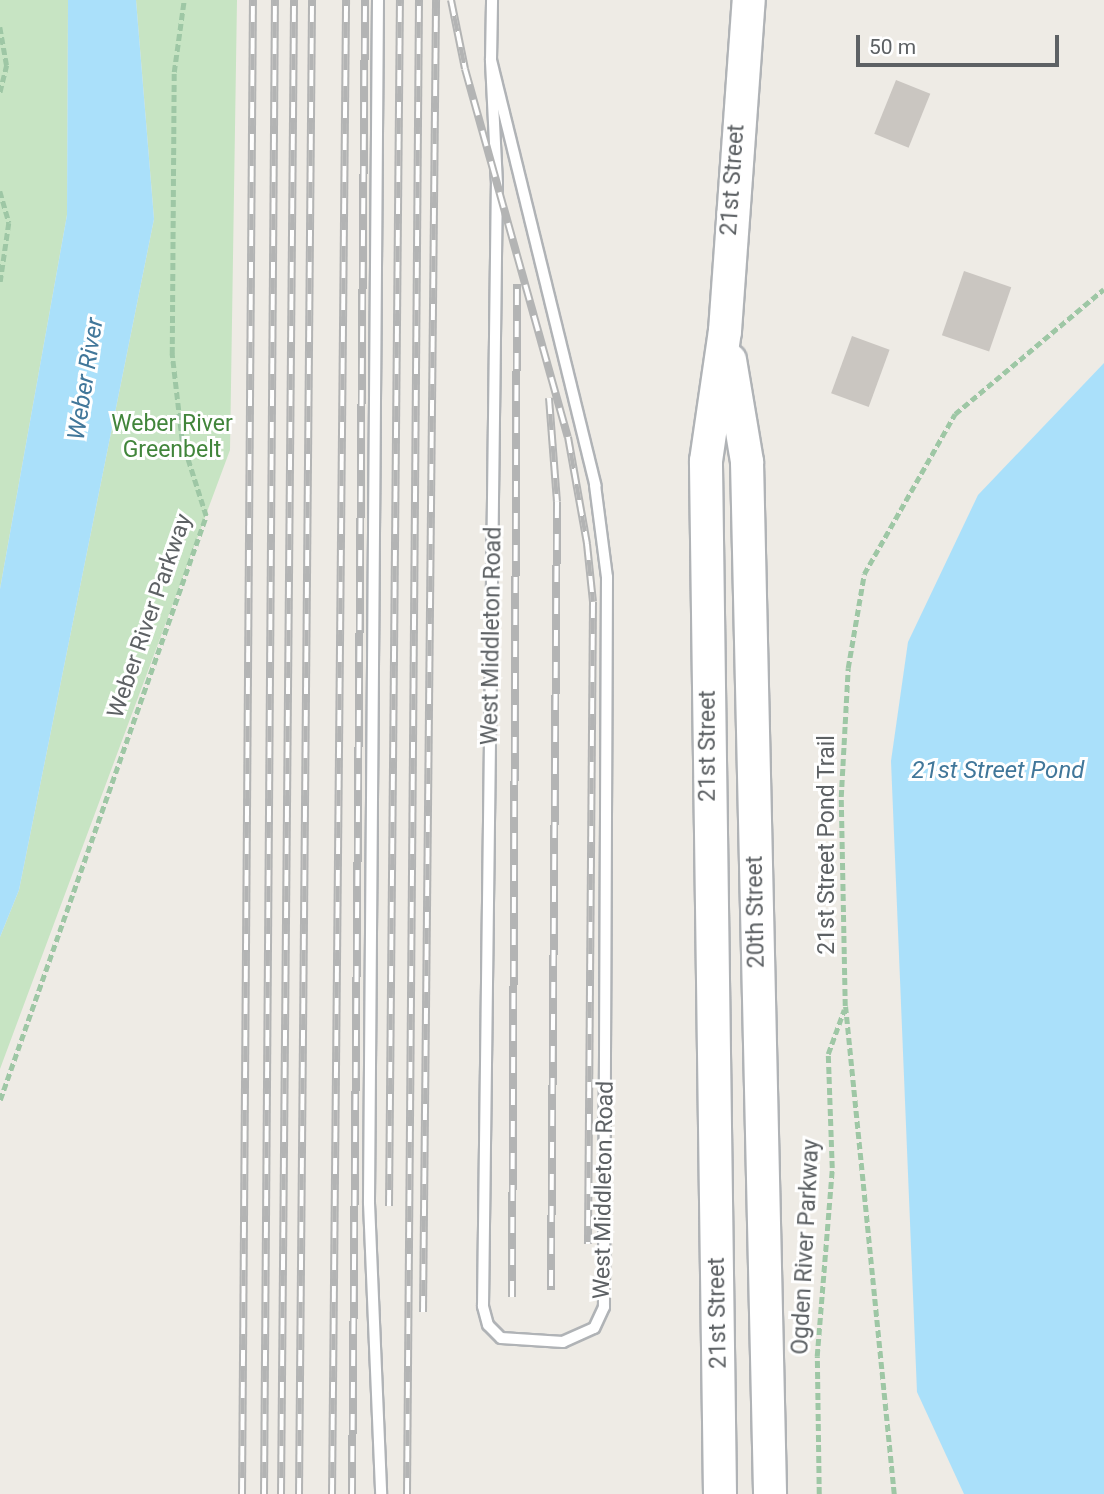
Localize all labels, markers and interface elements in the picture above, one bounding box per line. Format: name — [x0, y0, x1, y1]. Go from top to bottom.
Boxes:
scale bar — [859, 21, 1062, 65]
text: 50 m — [869, 35, 916, 59]
street label: 21st Street — [715, 123, 751, 237]
water label: Weber River — [62, 316, 110, 442]
park label: Weber River Greenbelt — [111, 410, 233, 464]
street label: Weber River Parkway — [102, 510, 198, 722]
street label: West Middleton Road — [476, 527, 508, 745]
street label: 21st Street — [694, 690, 722, 802]
street label: 21st Street Pond Trail — [813, 735, 841, 955]
water label: 21st Street Pond — [912, 757, 1084, 785]
street label: 20th Street — [741, 856, 771, 968]
street label: West Middleton Road — [588, 1081, 620, 1299]
street label: Ogden River Parkway — [787, 1139, 825, 1355]
street label: 21st Street — [703, 1257, 733, 1369]

